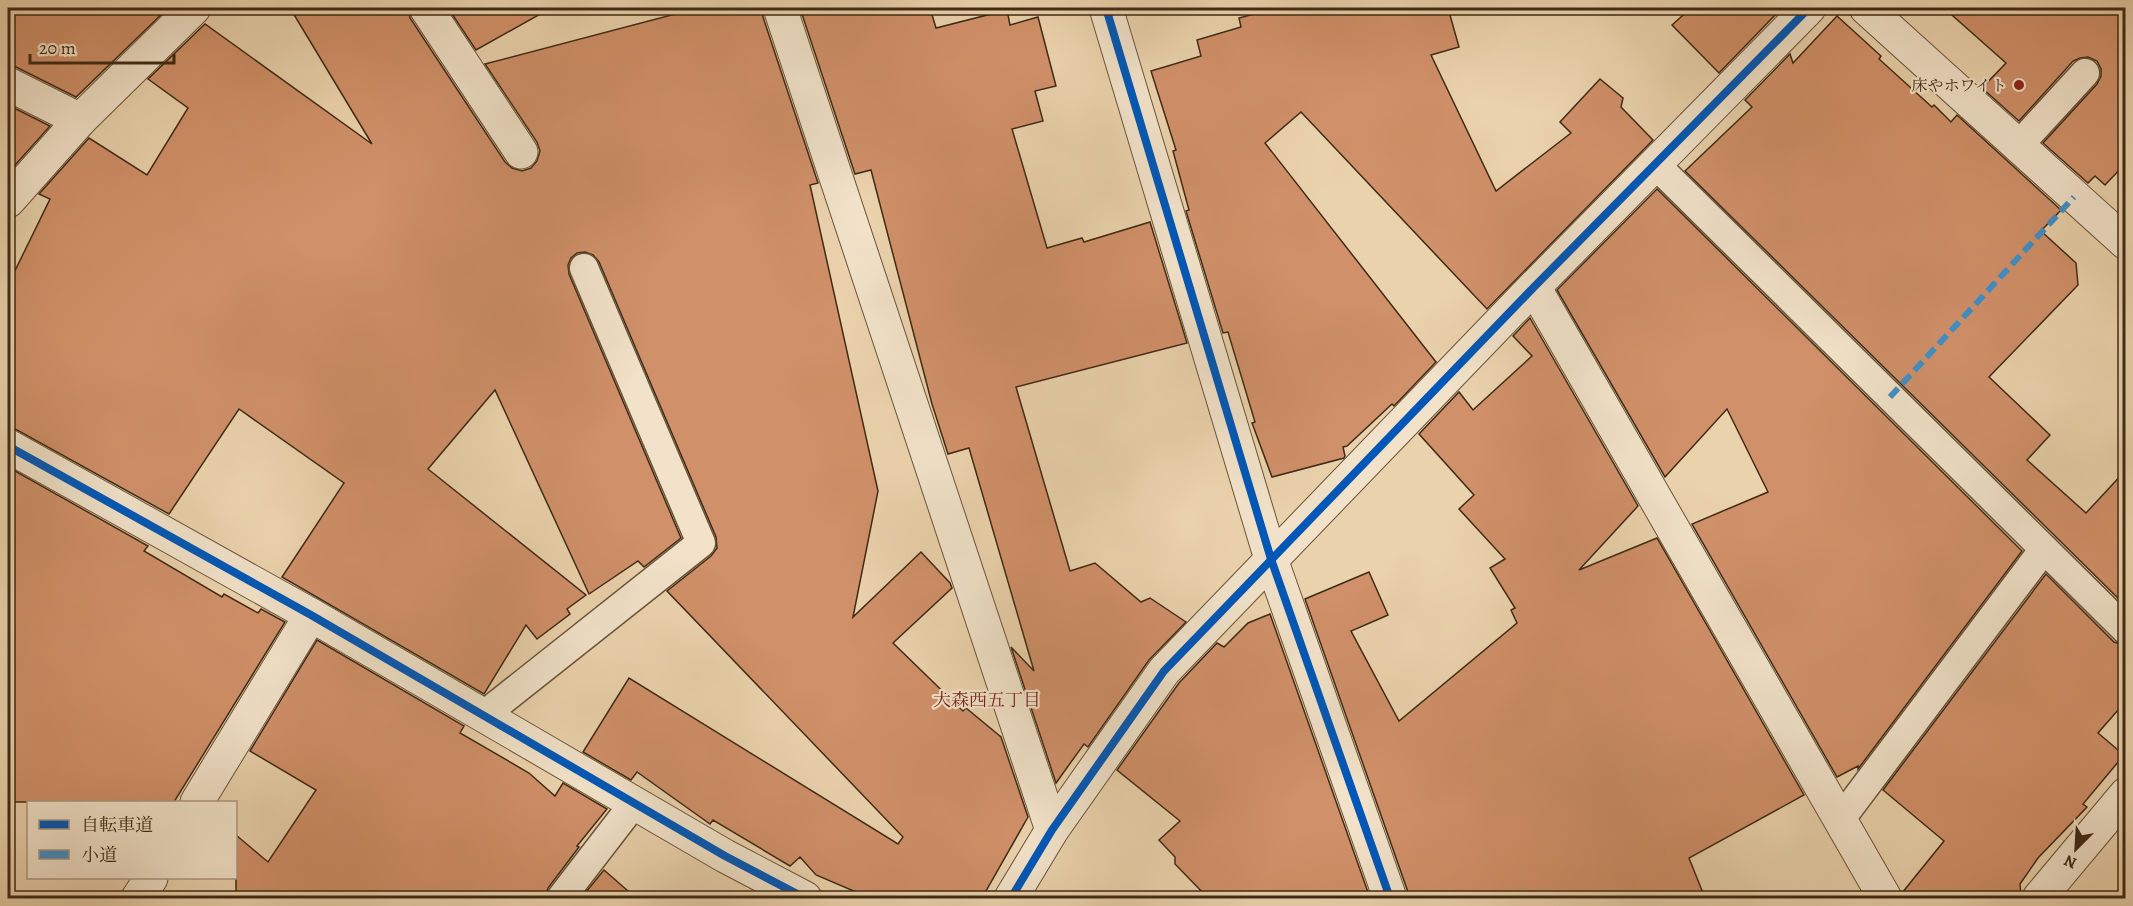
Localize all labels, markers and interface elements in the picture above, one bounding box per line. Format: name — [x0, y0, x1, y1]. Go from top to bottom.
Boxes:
scale bar — [30, 27, 174, 65]
text: 20 m — [39, 36, 76, 60]
place label: 床やホワイト — [1911, 75, 2007, 97]
marker: 床やホワイト — [2012, 78, 2026, 92]
district label: 大森西五丁目 — [933, 688, 1041, 712]
legend — [27, 801, 237, 879]
text: 自転車道 — [81, 813, 153, 837]
north arrow — [2046, 819, 2106, 879]
text: 小道 — [81, 843, 117, 867]
text: N — [2060, 849, 2080, 874]

